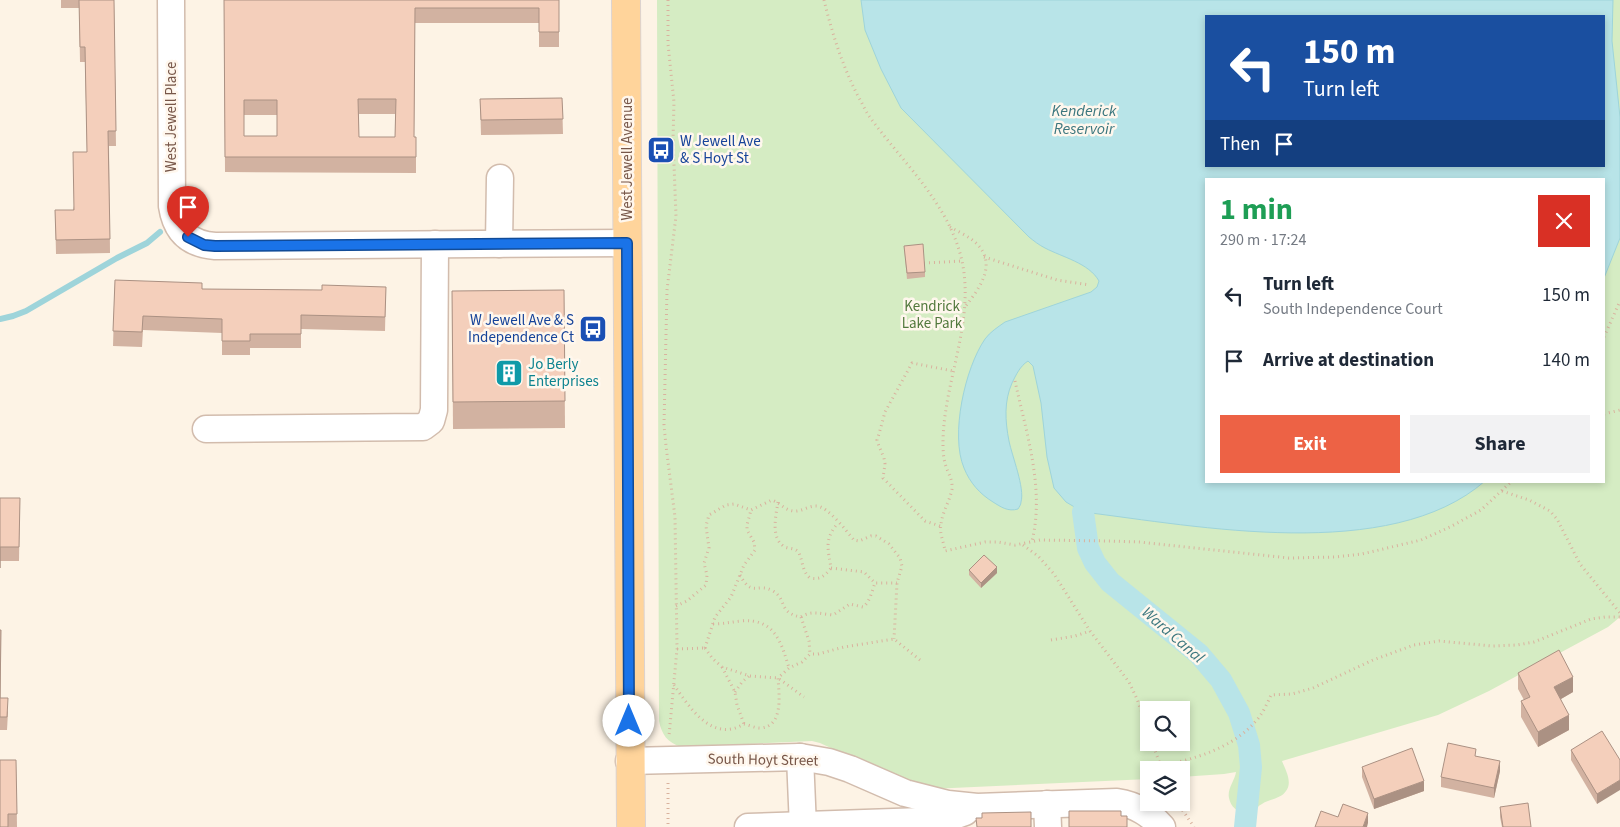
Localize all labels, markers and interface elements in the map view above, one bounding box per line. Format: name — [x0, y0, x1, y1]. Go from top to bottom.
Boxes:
text: 150 m — [1303, 27, 1395, 77]
icon: left — [1220, 35, 1285, 100]
street label: West Jewell Place — [161, 62, 182, 172]
text: Turn left — [1303, 73, 1379, 105]
street label: West Jewell Avenue — [617, 97, 638, 221]
water label: Kenderick Reservoir — [1052, 100, 1117, 140]
icon: arrive — [1270, 130, 1298, 158]
place label: W Jewell Ave & S Hoyt St — [680, 131, 761, 169]
text: Then — [1220, 131, 1260, 158]
bus stop icon: W Jewell Ave & S Hoyt St — [646, 135, 676, 165]
pin — [167, 186, 209, 237]
text: 1 min — [1220, 188, 1293, 231]
icon: arrive — [174, 193, 202, 221]
button: close — [1538, 195, 1590, 247]
text: 290 m · 17:24 — [1220, 229, 1307, 251]
text: Turn left — [1263, 271, 1334, 298]
icon: left — [1220, 282, 1248, 310]
text: 150 m — [1542, 282, 1590, 309]
park label: Kendrick Lake Park — [902, 296, 963, 334]
text: South Independence Court — [1263, 298, 1443, 320]
place label: W Jewell Ave & S Independence Ct — [468, 310, 574, 348]
bus stop icon: W Jewell Ave & S Independence Ct — [578, 314, 608, 344]
icon: arrive — [1220, 347, 1248, 375]
text: Arrive at destination — [1263, 347, 1434, 374]
text: 140 m — [1542, 347, 1590, 374]
place label: Jo Berly Enterprises — [528, 354, 599, 392]
building icon: Jo Berly Enterprises — [494, 358, 524, 388]
button: Exit — [1220, 415, 1400, 473]
button: Share — [1410, 415, 1590, 473]
water label: Ward Canal — [1137, 602, 1209, 668]
position arrow — [602, 694, 654, 746]
map controls — [1140, 701, 1190, 811]
button: search — [1140, 701, 1190, 751]
street label: South Hoyt Street — [707, 749, 819, 771]
button: layers — [1140, 761, 1190, 811]

